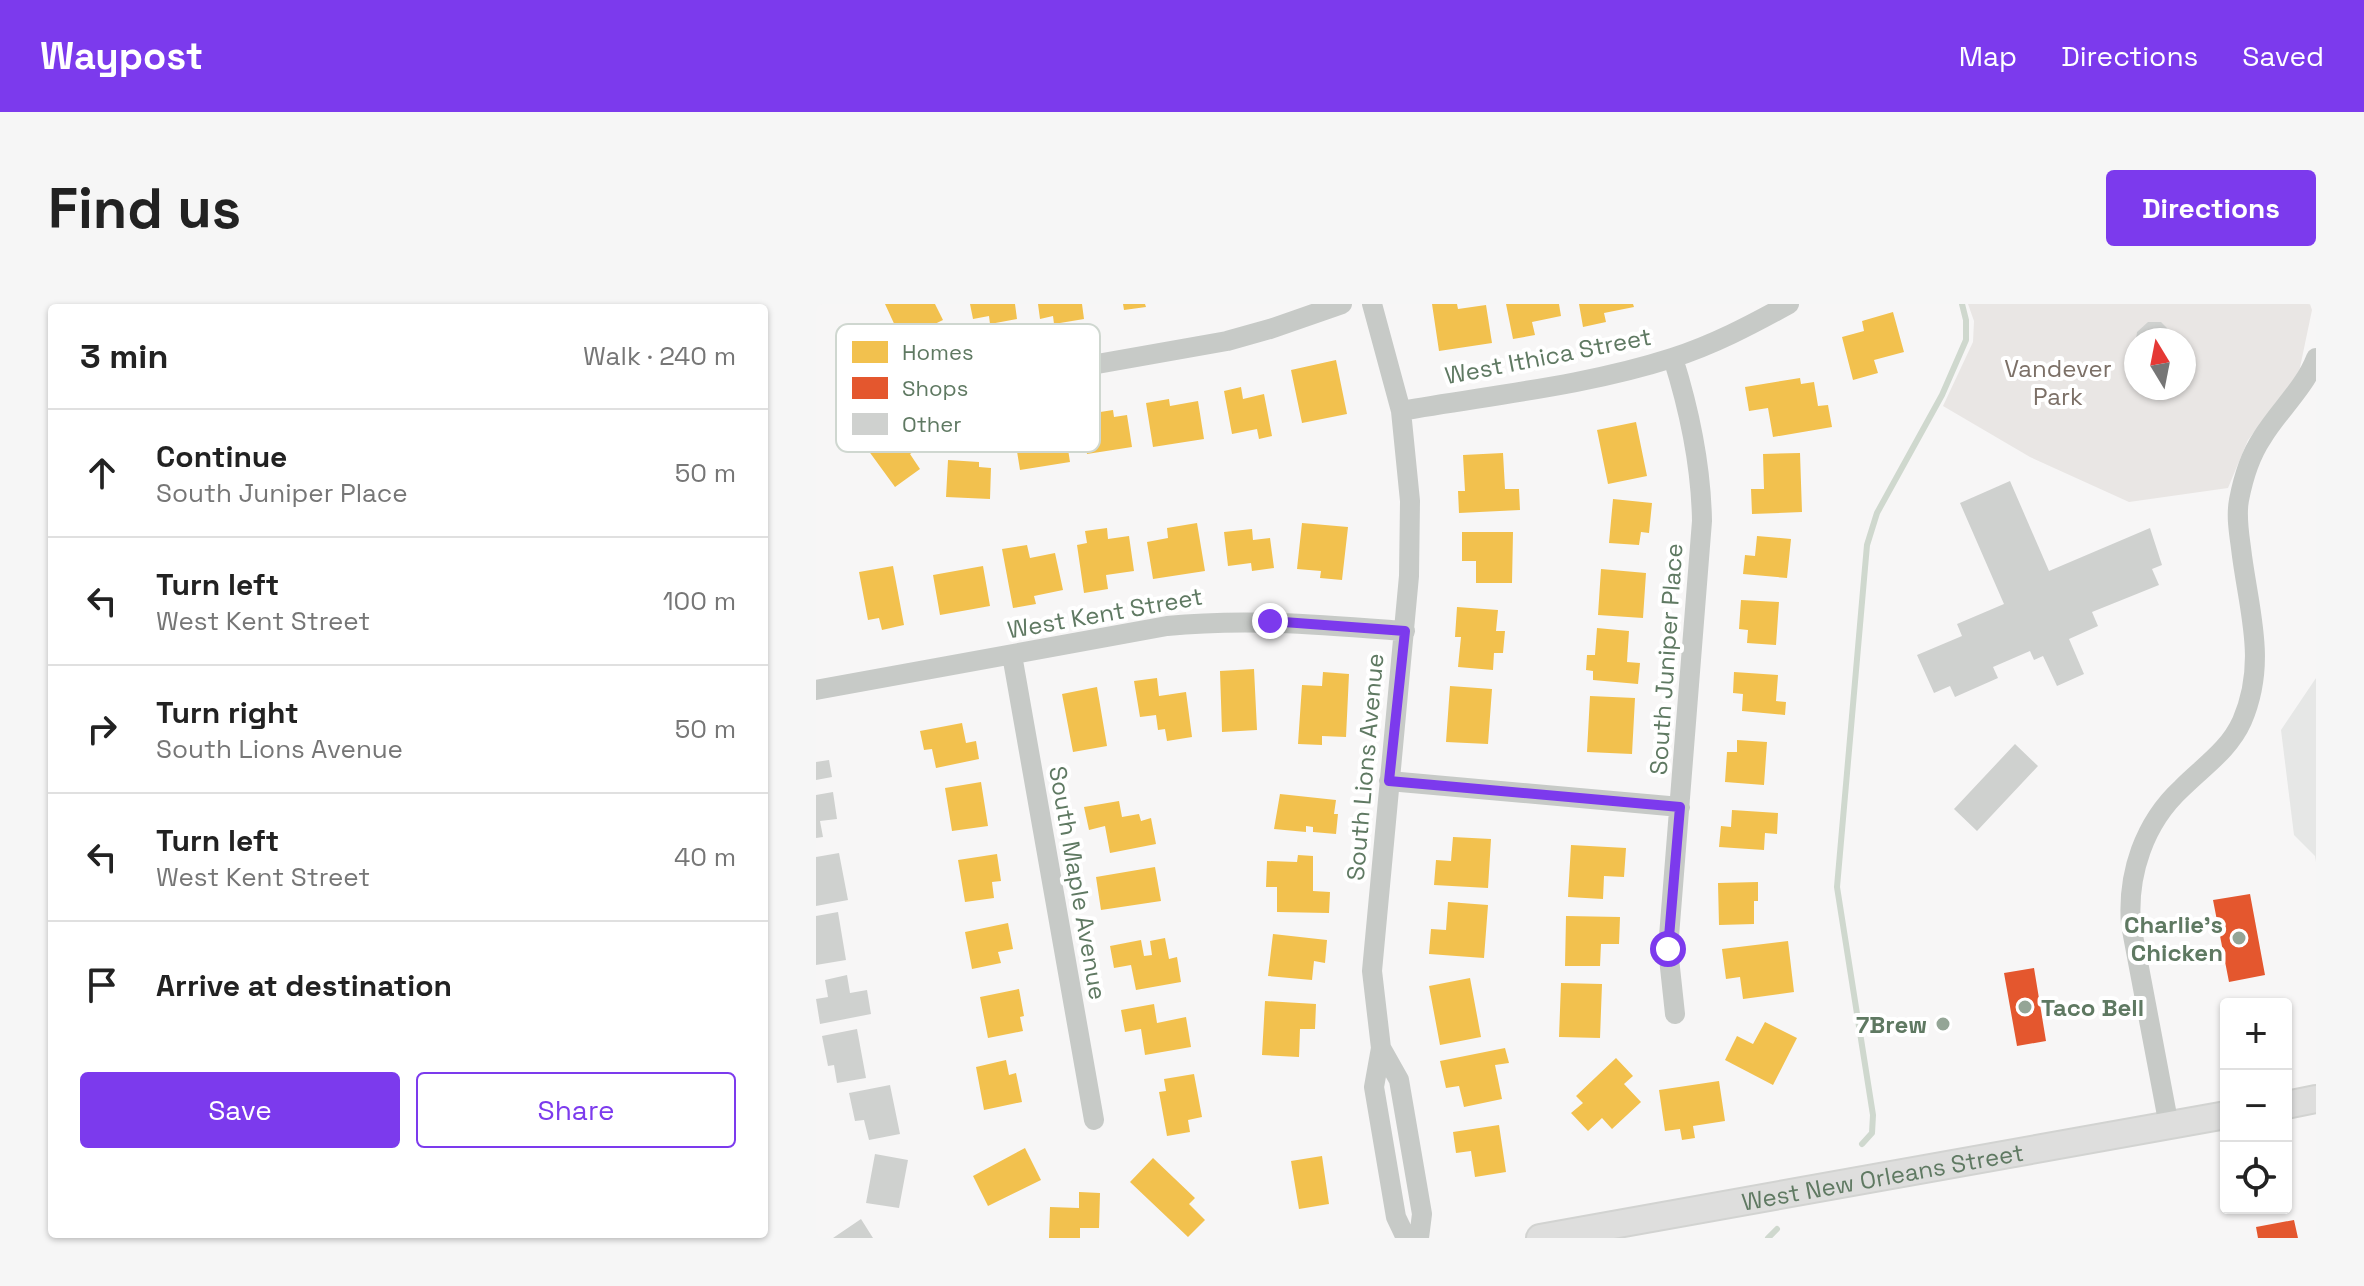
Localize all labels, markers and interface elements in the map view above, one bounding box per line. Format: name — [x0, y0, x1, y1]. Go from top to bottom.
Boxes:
text: Waypost — [40, 32, 203, 80]
text: Map — [1959, 38, 2017, 74]
text: Directions — [2061, 38, 2198, 74]
text: Saved — [2242, 38, 2324, 74]
button: Directions — [2106, 170, 2316, 246]
text: Find us — [48, 173, 241, 244]
street label: West Ithica Street — [1442, 321, 1654, 391]
legend — [836, 324, 1100, 452]
north arrow — [2124, 328, 2196, 400]
text: 3 min — [80, 335, 168, 378]
text: Homes — [902, 338, 974, 366]
text: Walk · 240 m — [583, 339, 736, 373]
park label: Vandever Park — [2004, 353, 2112, 412]
text: Shops — [902, 374, 968, 402]
text: Other — [902, 410, 962, 438]
text: Continue — [156, 437, 287, 476]
icon: ahead — [80, 451, 124, 495]
text: 50 m — [675, 456, 736, 490]
text: South Juniper Place — [156, 476, 408, 510]
street label: South Juniper Place — [1642, 542, 1690, 776]
text: Turn left — [156, 565, 279, 604]
icon: left — [80, 579, 124, 623]
street label: West Kent Street — [1005, 581, 1205, 645]
text: 100 m — [663, 584, 736, 618]
route end — [1252, 603, 1288, 639]
text: West Kent Street — [156, 604, 370, 638]
street label: South Lions Avenue — [1340, 652, 1390, 882]
text: Turn right — [156, 693, 299, 732]
icon: right — [80, 707, 124, 751]
text: 50 m — [675, 712, 736, 746]
text: South Lions Avenue — [156, 732, 403, 766]
street label: South Maple Avenue — [1042, 764, 1114, 1002]
text: Turn left — [156, 821, 279, 860]
icon: left — [80, 835, 124, 879]
text: 40 m — [674, 840, 736, 874]
text: West Kent Street — [156, 860, 370, 894]
place label: Charlie's Chicken — [2124, 909, 2223, 968]
marker: Charlie's Chicken — [2230, 929, 2248, 947]
route start — [1650, 931, 1686, 967]
icon: arrive — [80, 963, 124, 1007]
text: Arrive at destination — [156, 966, 452, 1005]
place label: Taco Bell — [2041, 992, 2144, 1023]
marker: Taco Bell — [2016, 998, 2034, 1016]
map controls — [2220, 998, 2292, 1214]
button: + — [2220, 998, 2292, 1070]
place label: 7Brew — [1856, 1009, 1927, 1040]
marker: 7Brew — [1934, 1015, 1952, 1033]
button: − — [2220, 1070, 2292, 1142]
button: Save — [80, 1072, 400, 1148]
button: Share — [416, 1072, 736, 1148]
street label: West New Orleans Street — [1739, 1136, 2026, 1217]
button: locate — [2220, 1142, 2292, 1214]

